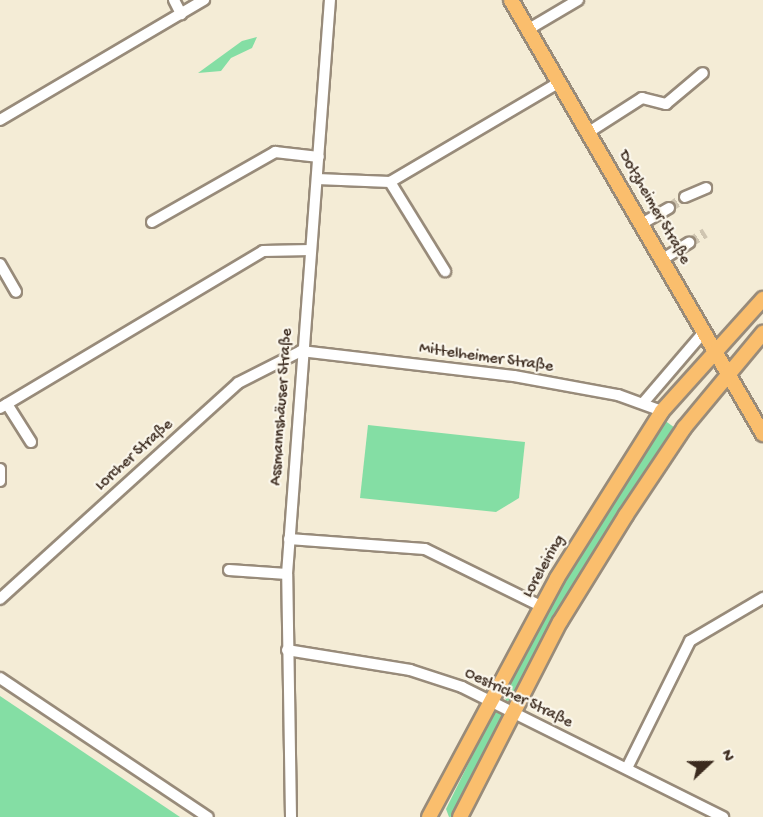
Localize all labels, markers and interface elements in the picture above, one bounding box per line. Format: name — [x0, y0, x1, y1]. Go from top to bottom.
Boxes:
street label: Dotzheimer Straße — [613, 148, 693, 268]
street label: Assmannshäuser Straße — [268, 328, 298, 486]
street label: Mittelheimer Straße — [418, 340, 554, 378]
street label: Lorcher Straße — [92, 416, 178, 496]
street label: Loreleiring — [519, 532, 571, 602]
street label: Oestricher Straße — [461, 665, 575, 733]
north arrow — [679, 733, 739, 793]
text: N — [715, 748, 737, 764]

